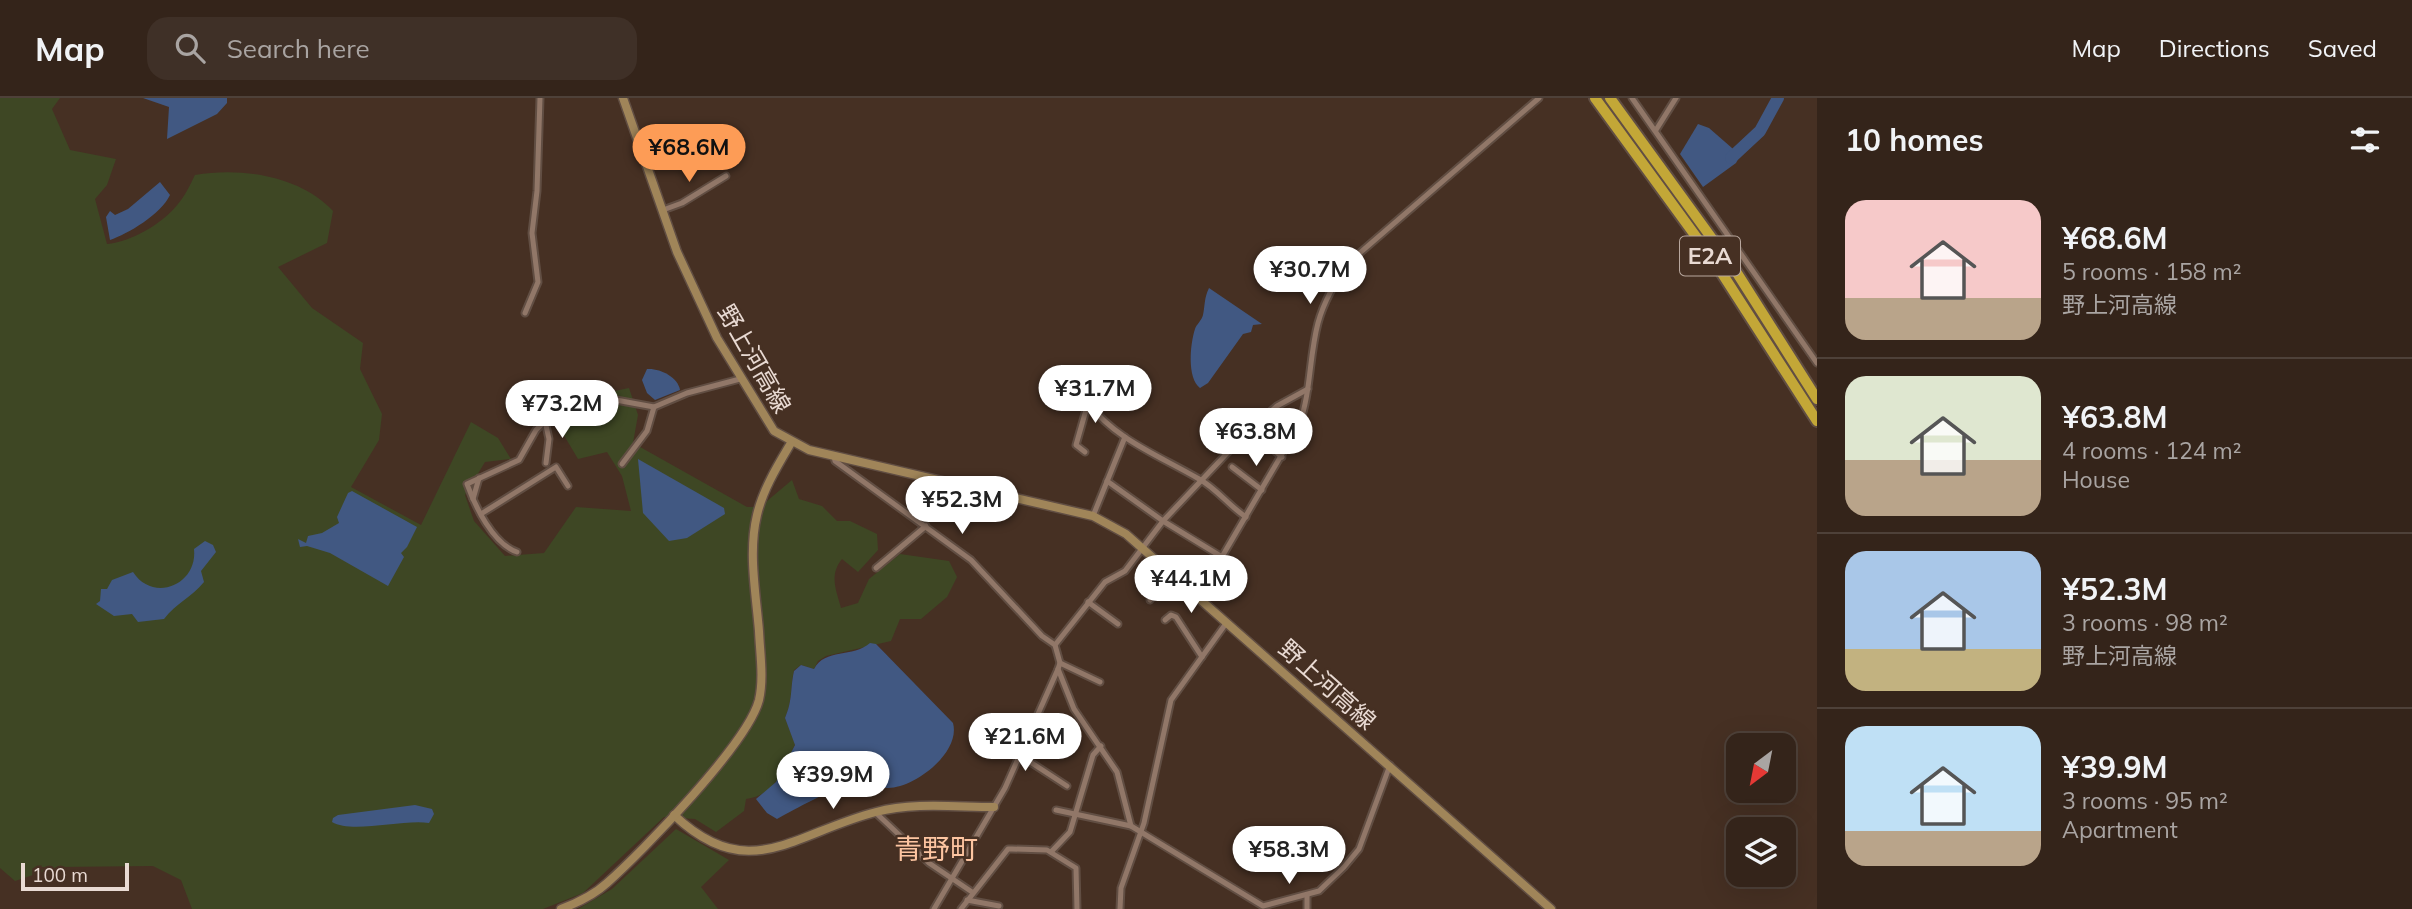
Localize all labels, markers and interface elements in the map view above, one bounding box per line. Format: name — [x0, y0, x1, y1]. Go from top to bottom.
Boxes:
search box — [147, 17, 637, 80]
text: Map — [35, 28, 105, 69]
icon: search — [171, 29, 209, 67]
text: Search here — [227, 32, 370, 65]
text: Map — [2071, 33, 2121, 63]
text: Directions — [2159, 33, 2270, 63]
text: Saved — [2308, 33, 2377, 63]
text: 10 homes — [1845, 121, 1984, 159]
icon: filters — [2346, 121, 2384, 159]
pin: ¥68.6M — [632, 125, 746, 184]
text: ¥68.6M — [649, 132, 729, 161]
text: ¥68.6M — [2062, 219, 2168, 257]
icon: home — [1901, 228, 1985, 312]
road number: E2A — [1680, 237, 1740, 276]
pin: ¥30.7M — [1253, 246, 1367, 306]
text: ¥30.7M — [1270, 254, 1350, 283]
text: 5 rooms · 158 m² — [2062, 257, 2242, 286]
text: 野上河高線 — [2062, 290, 2177, 319]
street label: 野上河高線 — [712, 299, 798, 418]
pin: ¥31.7M — [1038, 366, 1152, 425]
text: ¥31.7M — [1055, 373, 1135, 402]
pin: ¥73.2M — [505, 380, 619, 440]
text: ¥73.2M — [522, 388, 602, 417]
text: ¥63.8M — [2062, 398, 2168, 436]
icon: home — [1901, 404, 1985, 488]
pin: ¥63.8M — [1199, 408, 1313, 468]
text: ¥63.8M — [1216, 416, 1296, 445]
text: 4 rooms · 124 m² — [2062, 436, 2242, 465]
text: House — [2062, 465, 2130, 494]
pin: ¥52.3M — [905, 476, 1019, 536]
text: ¥52.3M — [922, 484, 1002, 513]
pin: ¥44.1M — [1134, 556, 1248, 615]
text: ¥44.1M — [1151, 563, 1231, 592]
text: ¥52.3M — [2062, 570, 2168, 608]
icon: home — [1901, 579, 1985, 663]
text: 3 rooms · 98 m² — [2062, 608, 2228, 637]
street label: 野上河高線 — [1273, 633, 1382, 736]
text: 野上河高線 — [2062, 641, 2177, 670]
pin: ¥21.6M — [968, 714, 1082, 773]
text: ¥21.6M — [985, 721, 1065, 750]
north arrow — [1726, 733, 1796, 803]
map controls — [1726, 733, 1796, 887]
text: ¥39.9M — [2062, 748, 2168, 786]
pin: ¥39.9M — [776, 752, 890, 811]
icon: home — [1901, 754, 1985, 838]
text: ¥39.9M — [793, 759, 873, 788]
text: 3 rooms · 95 m² — [2062, 786, 2228, 815]
text: Apartment — [2062, 815, 2178, 844]
button: layers — [1726, 817, 1796, 887]
pin: ¥58.3M — [1232, 826, 1346, 886]
district label: 青野町 — [894, 831, 978, 866]
text: ¥58.3M — [1249, 834, 1329, 863]
scale bar — [21, 860, 130, 892]
text: 100 m — [32, 863, 88, 887]

